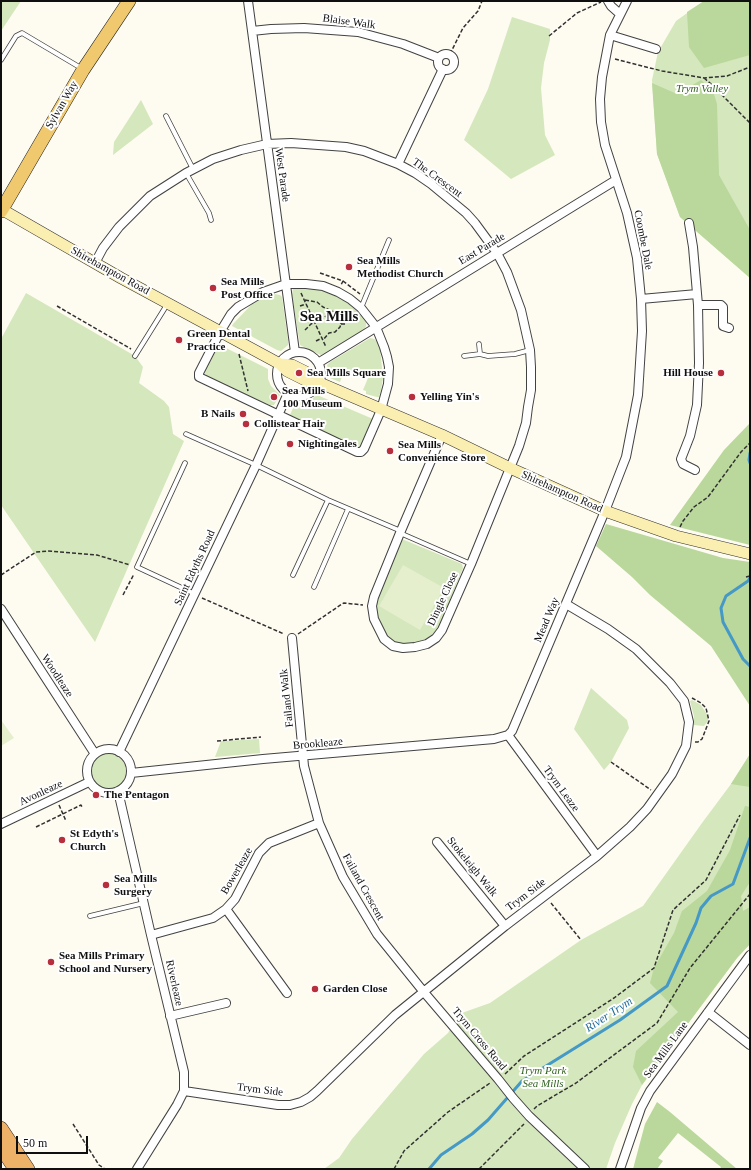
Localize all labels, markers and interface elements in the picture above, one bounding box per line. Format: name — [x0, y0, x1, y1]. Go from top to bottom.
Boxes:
street label: Blaise Walk — [322, 12, 376, 32]
street label: Sylvan Way — [43, 79, 81, 131]
park label: Trym Valley — [676, 82, 728, 96]
street label: West Parade — [272, 147, 292, 203]
street label: The Crescent — [410, 156, 464, 200]
street label: Coombe Dale — [631, 209, 655, 271]
street label: East Parade — [456, 230, 508, 268]
street label: Shirehampton Road — [68, 244, 152, 298]
place label: Sea Mills Methodist Church — [357, 254, 443, 280]
marker: Sea Mills Methodist Church — [344, 262, 354, 272]
place label: Sea Mills Post Office — [221, 275, 273, 301]
marker: Sea Mills Post Office — [208, 283, 218, 293]
district label: Sea Mills — [300, 308, 358, 326]
place label: Green Dental Practice — [187, 327, 250, 353]
marker: Green Dental Practice — [174, 335, 184, 345]
place label: Sea Mills Square — [307, 366, 386, 380]
place label: Hill House — [663, 366, 713, 380]
marker: Sea Mills Square — [294, 368, 304, 378]
marker: Hill House — [716, 368, 726, 378]
place label: Sea Mills 100 Museum — [282, 384, 342, 410]
place label: Yelling Yin's — [420, 390, 479, 404]
marker: Sea Mills 100 Museum — [269, 392, 279, 402]
marker: Yelling Yin's — [407, 392, 417, 402]
place label: B Nails — [201, 407, 235, 421]
marker: B Nails — [238, 409, 248, 419]
place label: Collistear Hair — [254, 417, 325, 431]
marker: Collistear Hair — [241, 419, 251, 429]
place label: Nightingales — [298, 437, 357, 451]
place label: Sea Mills Convenience Store — [398, 438, 485, 464]
marker: Nightingales — [285, 439, 295, 449]
marker: Sea Mills Convenience Store — [385, 446, 395, 456]
street label: Shirehampton Road — [519, 468, 605, 516]
street label: Saint Edyths Road — [172, 528, 218, 608]
street label: Dingle Close — [425, 570, 461, 628]
street label: Mead Way — [532, 595, 562, 645]
street label: Woodleaze — [38, 652, 76, 700]
street label: Failand Walk — [277, 668, 297, 728]
street label: Brookleaze — [292, 735, 344, 753]
street label: Trym Leaze — [540, 764, 582, 814]
street label: Avonleaze — [17, 777, 65, 809]
place label: The Pentagon — [104, 788, 169, 802]
marker: The Pentagon — [91, 790, 101, 800]
place label: St Edyth's Church — [70, 827, 119, 853]
marker: St Edyth's Church — [57, 835, 67, 845]
street label: Stokeleigh Walk — [444, 835, 500, 899]
street label: Bowerleaze — [218, 845, 256, 897]
street label: Failand Crescent — [339, 851, 387, 923]
place label: Sea Mills Surgery — [114, 872, 157, 898]
street label: Trym Side — [504, 876, 548, 914]
marker: Sea Mills Surgery — [101, 880, 111, 890]
place label: Sea Mills Primary School and Nursery — [59, 949, 152, 975]
marker: Sea Mills Primary School and Nursery — [46, 957, 56, 967]
street label: Riverleaze — [162, 959, 186, 1007]
place label: Garden Close — [323, 982, 387, 996]
marker: Garden Close — [310, 984, 320, 994]
water label: River Trym — [583, 994, 635, 1036]
street label: Trym Cross Road — [449, 1005, 509, 1073]
street label: Sea Mills Lane — [641, 1019, 691, 1081]
park label: Trym Park Sea Mills — [520, 1064, 566, 1090]
street label: Trym Side — [236, 1081, 284, 1099]
scale bar — [18, 1128, 90, 1154]
text: 50 m — [23, 1136, 47, 1150]

